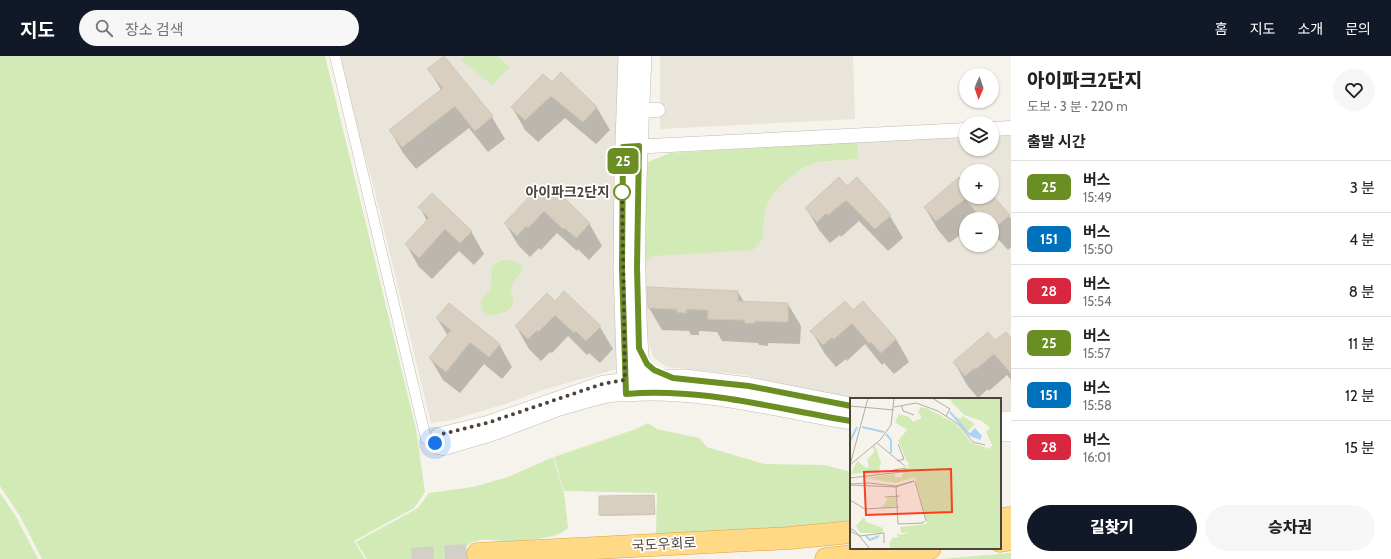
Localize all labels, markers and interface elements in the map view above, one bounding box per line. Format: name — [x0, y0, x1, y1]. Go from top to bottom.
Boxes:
search box — [79, 10, 359, 46]
icon: search — [93, 17, 115, 39]
text: 지도 — [20, 19, 55, 42]
text: 홈 — [1215, 20, 1228, 38]
text: 지도 — [1250, 20, 1275, 38]
text: 소개 — [1297, 20, 1323, 38]
text: 문의 — [1345, 20, 1371, 38]
text: 장소 검색 — [125, 21, 184, 39]
north arrow — [959, 68, 999, 108]
map controls — [959, 68, 999, 252]
text: 아이파크2단지 — [1027, 69, 1142, 92]
button: heart — [1333, 69, 1375, 111]
text: 도보 · 3 분 · 220 m — [1027, 98, 1128, 114]
button: layers — [959, 116, 999, 156]
text: 출발 시간 — [1027, 133, 1086, 151]
line badge: 25 — [605, 148, 641, 174]
text: 25 — [616, 152, 630, 170]
button: + — [959, 164, 999, 204]
text: 버스 — [1083, 171, 1111, 189]
text: 25 — [1042, 178, 1056, 196]
text: 3 분 — [1350, 179, 1375, 197]
place label: 아이파크2단지 — [525, 183, 610, 201]
marker: 아이파크2단지 — [613, 183, 631, 201]
text: 15:49 — [1083, 189, 1112, 205]
button: − — [959, 212, 999, 252]
text: 버스 — [1083, 223, 1111, 241]
text: 151 — [1040, 230, 1058, 248]
text: 4 분 — [1349, 231, 1375, 249]
text: 15:50 — [1083, 241, 1113, 257]
text: 버스 — [1083, 275, 1111, 293]
text: 28 — [1041, 282, 1057, 300]
text: 8 분 — [1349, 283, 1375, 301]
text: 15:54 — [1083, 293, 1112, 309]
text: 버스 — [1083, 327, 1111, 345]
text: 25 — [1042, 334, 1056, 352]
text: 11 분 — [1348, 335, 1375, 353]
text: 15:57 — [1083, 345, 1111, 361]
text: 버스 — [1083, 379, 1111, 397]
text: 151 — [1040, 386, 1058, 404]
text: 12 분 — [1345, 387, 1375, 405]
text: 15:58 — [1083, 397, 1112, 413]
inset map — [850, 398, 1001, 549]
text: 버스 — [1083, 431, 1111, 449]
your location — [425, 433, 445, 453]
text: 28 — [1041, 438, 1057, 456]
text: 15 분 — [1345, 439, 1375, 457]
text: 16:01 — [1083, 449, 1111, 465]
button: 길찾기 — [1027, 505, 1197, 551]
button: 승차권 — [1205, 505, 1375, 551]
street label: 국도우회로 — [631, 533, 697, 555]

